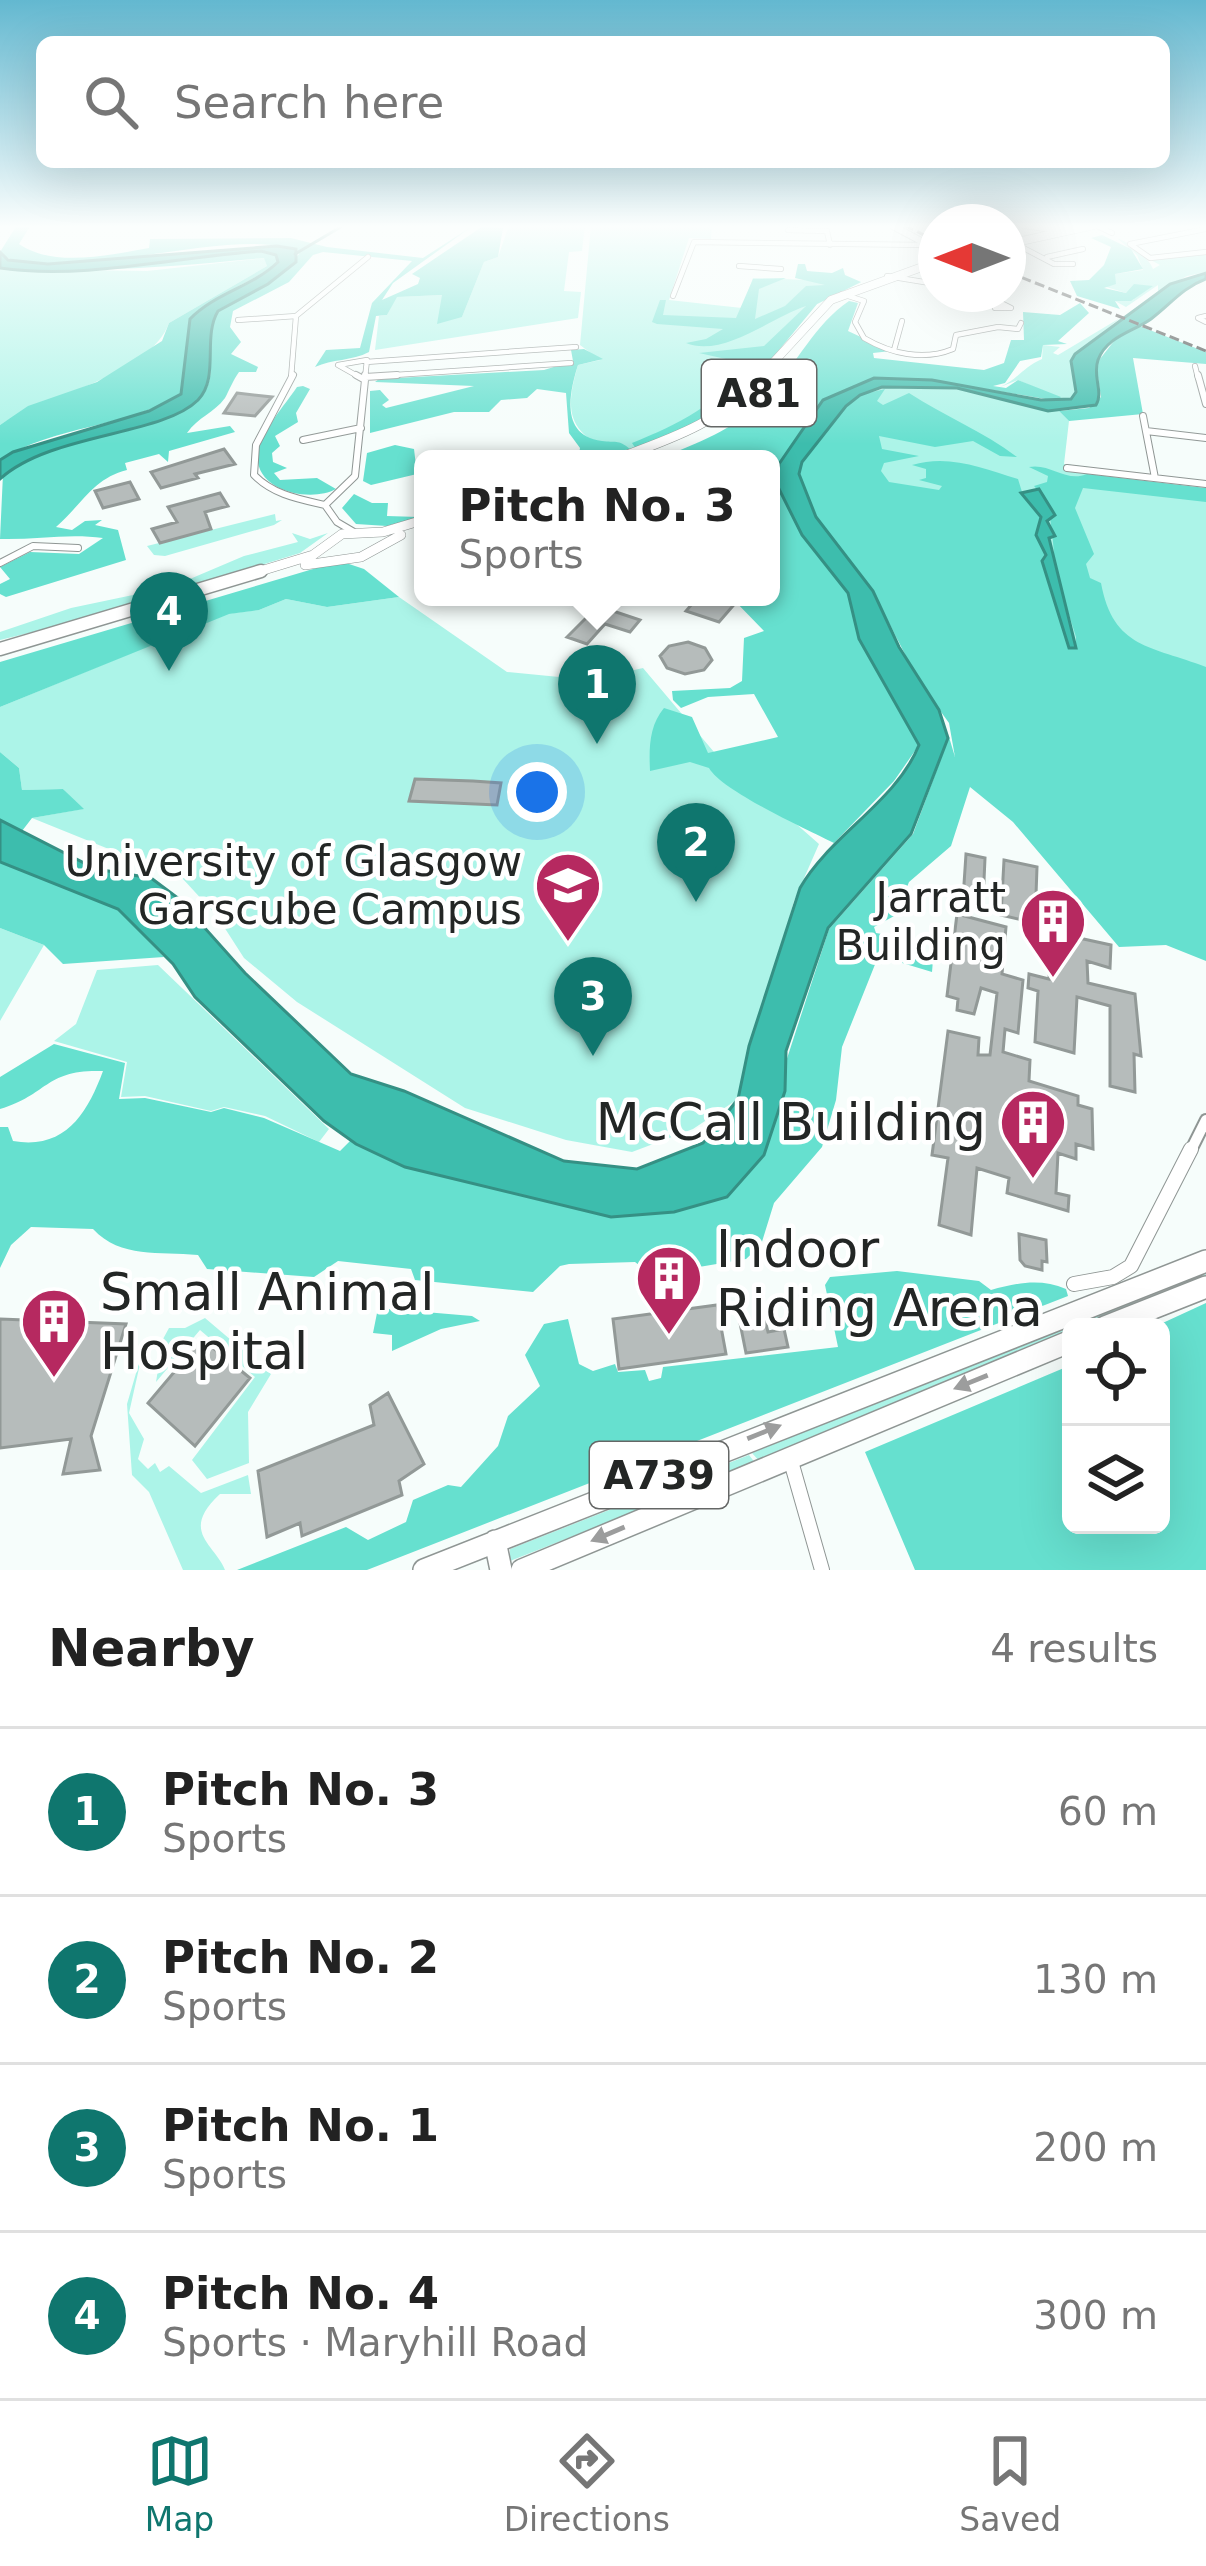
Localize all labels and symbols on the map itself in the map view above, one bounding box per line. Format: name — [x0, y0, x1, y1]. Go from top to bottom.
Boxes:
north arrow — [918, 204, 1026, 312]
road number: A81 — [702, 360, 816, 426]
pin: 4 — [130, 572, 208, 671]
pin: 1 — [558, 645, 636, 744]
your location — [507, 762, 567, 822]
pin: 2 — [657, 803, 735, 902]
place label: University of Glasgow Garscube Campus — [64, 837, 522, 934]
school or university icon: University of Glasgow Garscube Campus — [533, 850, 603, 944]
place label: Jarratt Building — [836, 873, 1006, 970]
building icon: Jarratt Building — [1018, 886, 1088, 980]
pin: 3 — [554, 957, 632, 1056]
building icon: McCall Building — [998, 1087, 1068, 1181]
place label: McCall Building — [596, 1093, 986, 1152]
place label: Indoor Riding Arena — [716, 1220, 1043, 1338]
building icon: Indoor Riding Arena — [634, 1243, 704, 1337]
place label: Small Animal Hospital — [100, 1263, 434, 1381]
building icon: Small Animal Hospital — [19, 1286, 89, 1380]
one-way arrow — [952, 1373, 988, 1392]
one-way arrow — [746, 1422, 782, 1441]
road number: A739 — [590, 1442, 728, 1508]
one-way arrow — [589, 1525, 625, 1544]

